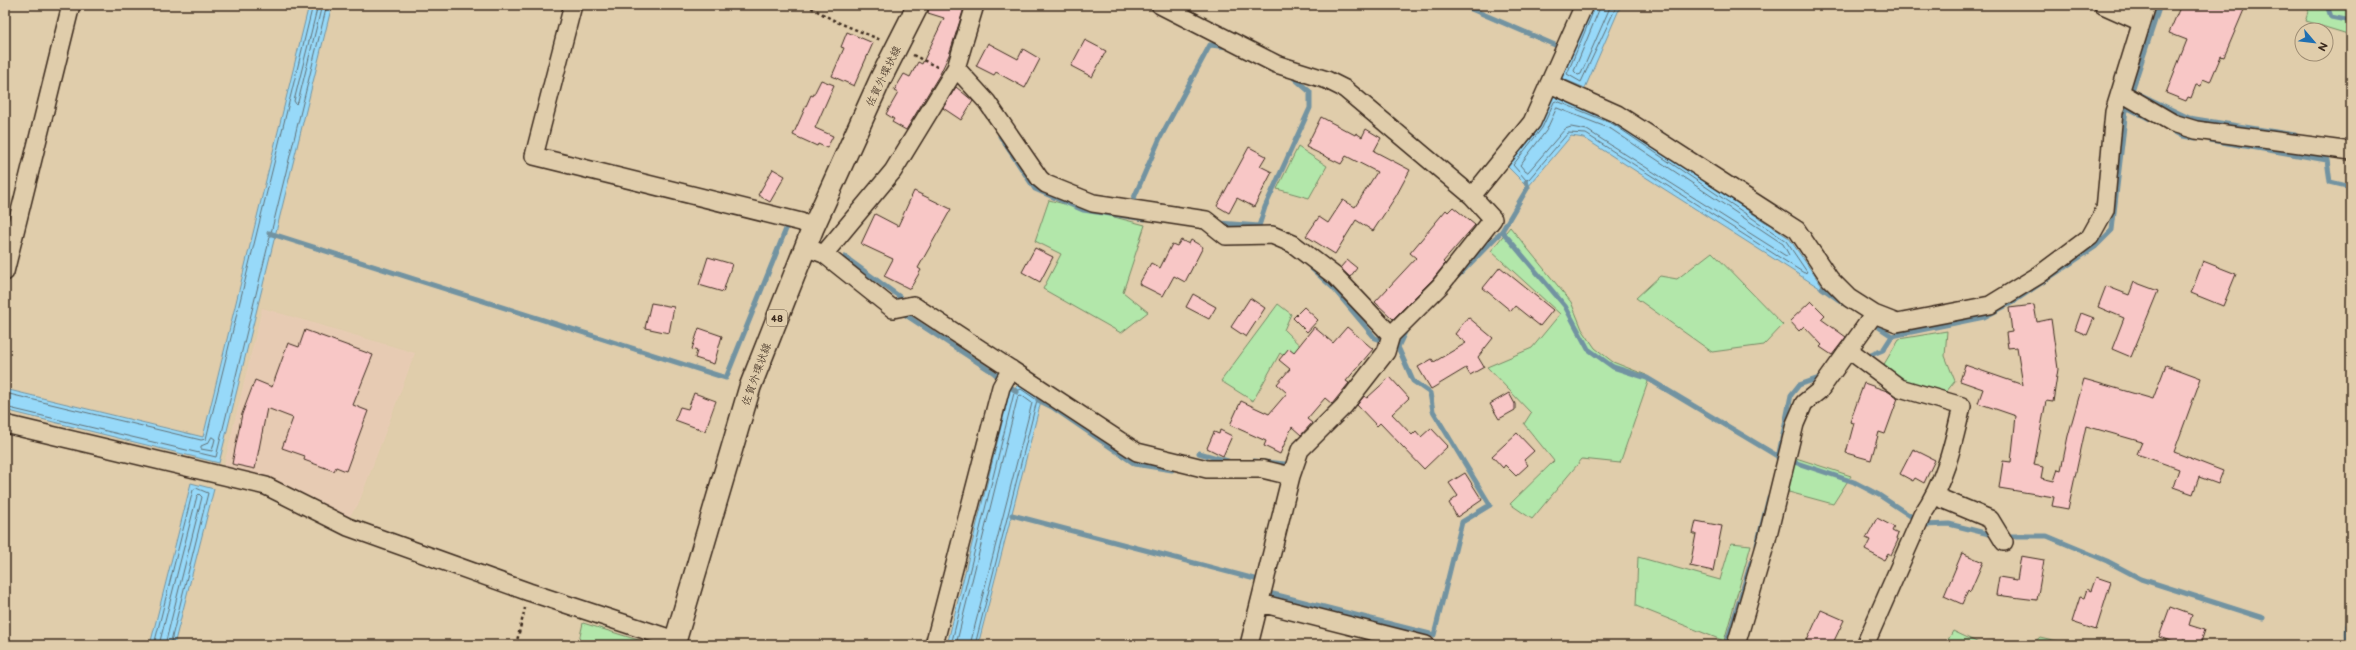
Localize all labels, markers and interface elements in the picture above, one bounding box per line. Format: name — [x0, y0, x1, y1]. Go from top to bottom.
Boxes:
north arrow — [2294, 22, 2334, 62]
text: N — [2315, 40, 2330, 53]
street label: 佐賀外環状線 — [863, 44, 904, 109]
road number: 48 — [767, 310, 787, 326]
street label: 佐賀外環状線 — [739, 341, 774, 407]

